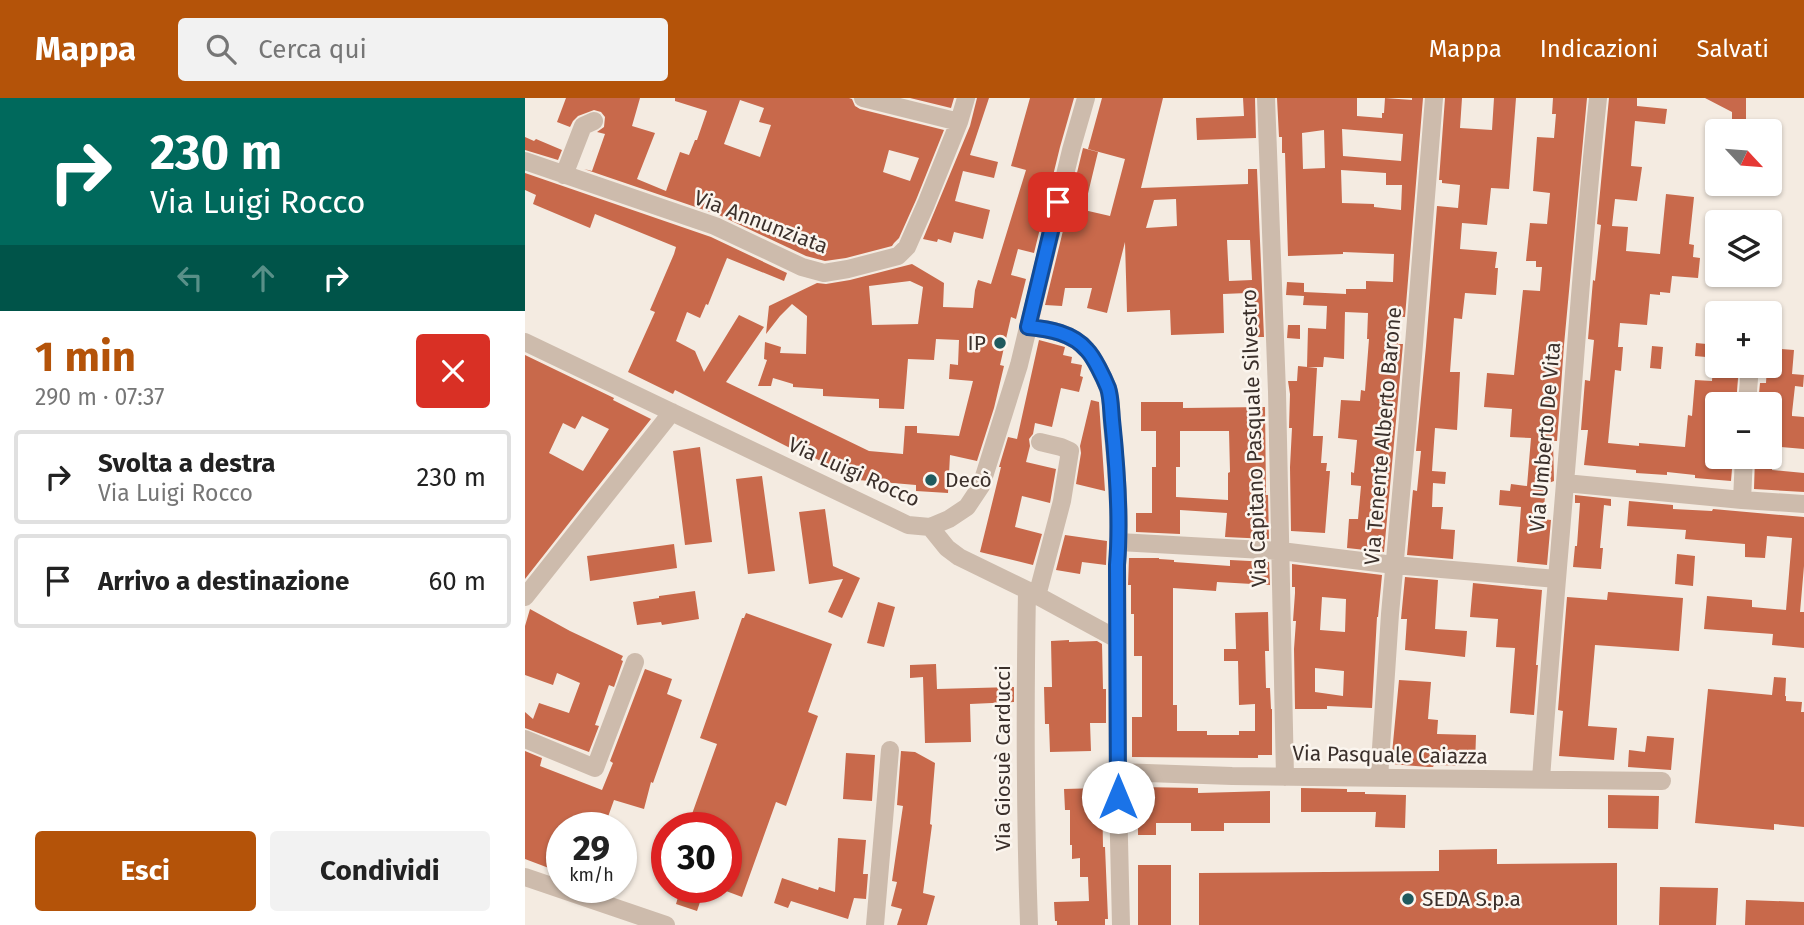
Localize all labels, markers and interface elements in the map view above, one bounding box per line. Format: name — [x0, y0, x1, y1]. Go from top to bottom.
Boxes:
search box — [178, 18, 668, 81]
text: Mappa — [35, 29, 136, 69]
icon: search — [202, 30, 240, 68]
text: Cerca qui — [258, 34, 367, 65]
text: Mappa — [1429, 35, 1502, 63]
text: Indicazioni — [1540, 35, 1658, 63]
text: Salvati — [1696, 35, 1769, 63]
north arrow — [1705, 119, 1781, 196]
map controls — [1705, 119, 1782, 469]
text: 230 m — [150, 123, 282, 182]
icon: right — [35, 126, 126, 217]
pin — [1028, 172, 1088, 232]
text: Via Luigi Rocco — [150, 183, 366, 221]
icon: arrive — [1039, 183, 1077, 221]
street label: Via Annunziata — [690, 185, 832, 259]
button: layers — [1705, 210, 1782, 287]
icon: left — [171, 259, 209, 297]
icon: ahead — [244, 259, 282, 297]
icon: right — [317, 259, 355, 297]
street label: Via Capitano Pasquale Silvestro — [1236, 289, 1272, 587]
button: + — [1705, 301, 1782, 378]
street label: Via Tenente Alberto Barone — [1359, 306, 1407, 566]
place label: IP — [968, 330, 986, 356]
text: 1 min — [35, 332, 136, 382]
button: close — [416, 334, 490, 408]
marker: IP — [992, 335, 1008, 351]
street label: Via Umberto De Vita — [1524, 341, 1566, 533]
text: 290 m · 07:37 — [35, 383, 164, 411]
button: − — [1705, 392, 1782, 469]
street label: Via Luigi Rocco — [784, 431, 924, 513]
text: Svolta a destra — [98, 448, 276, 479]
icon: right — [39, 458, 77, 496]
text: 230 m — [417, 462, 486, 493]
place label: Decò — [945, 467, 992, 493]
marker: Decò — [923, 472, 939, 488]
text: Via Luigi Rocco — [98, 479, 253, 507]
icon: arrive — [39, 562, 77, 600]
text: Arrivo a destinazione — [98, 566, 349, 597]
text: 60 m — [428, 566, 486, 597]
street label: Via Giosuè Carducci — [990, 665, 1016, 851]
street label: Via Pasquale Caiazza — [1292, 740, 1488, 770]
position arrow — [1081, 760, 1155, 834]
speed limit sign: 30 — [651, 812, 742, 903]
text: 29 — [573, 827, 610, 869]
button: Esci — [35, 831, 256, 911]
button: Condividi — [270, 831, 490, 911]
text: km/h — [569, 864, 614, 886]
place label: SEDA S.p.a — [1422, 886, 1521, 912]
marker: SEDA S.p.a — [1400, 891, 1416, 907]

